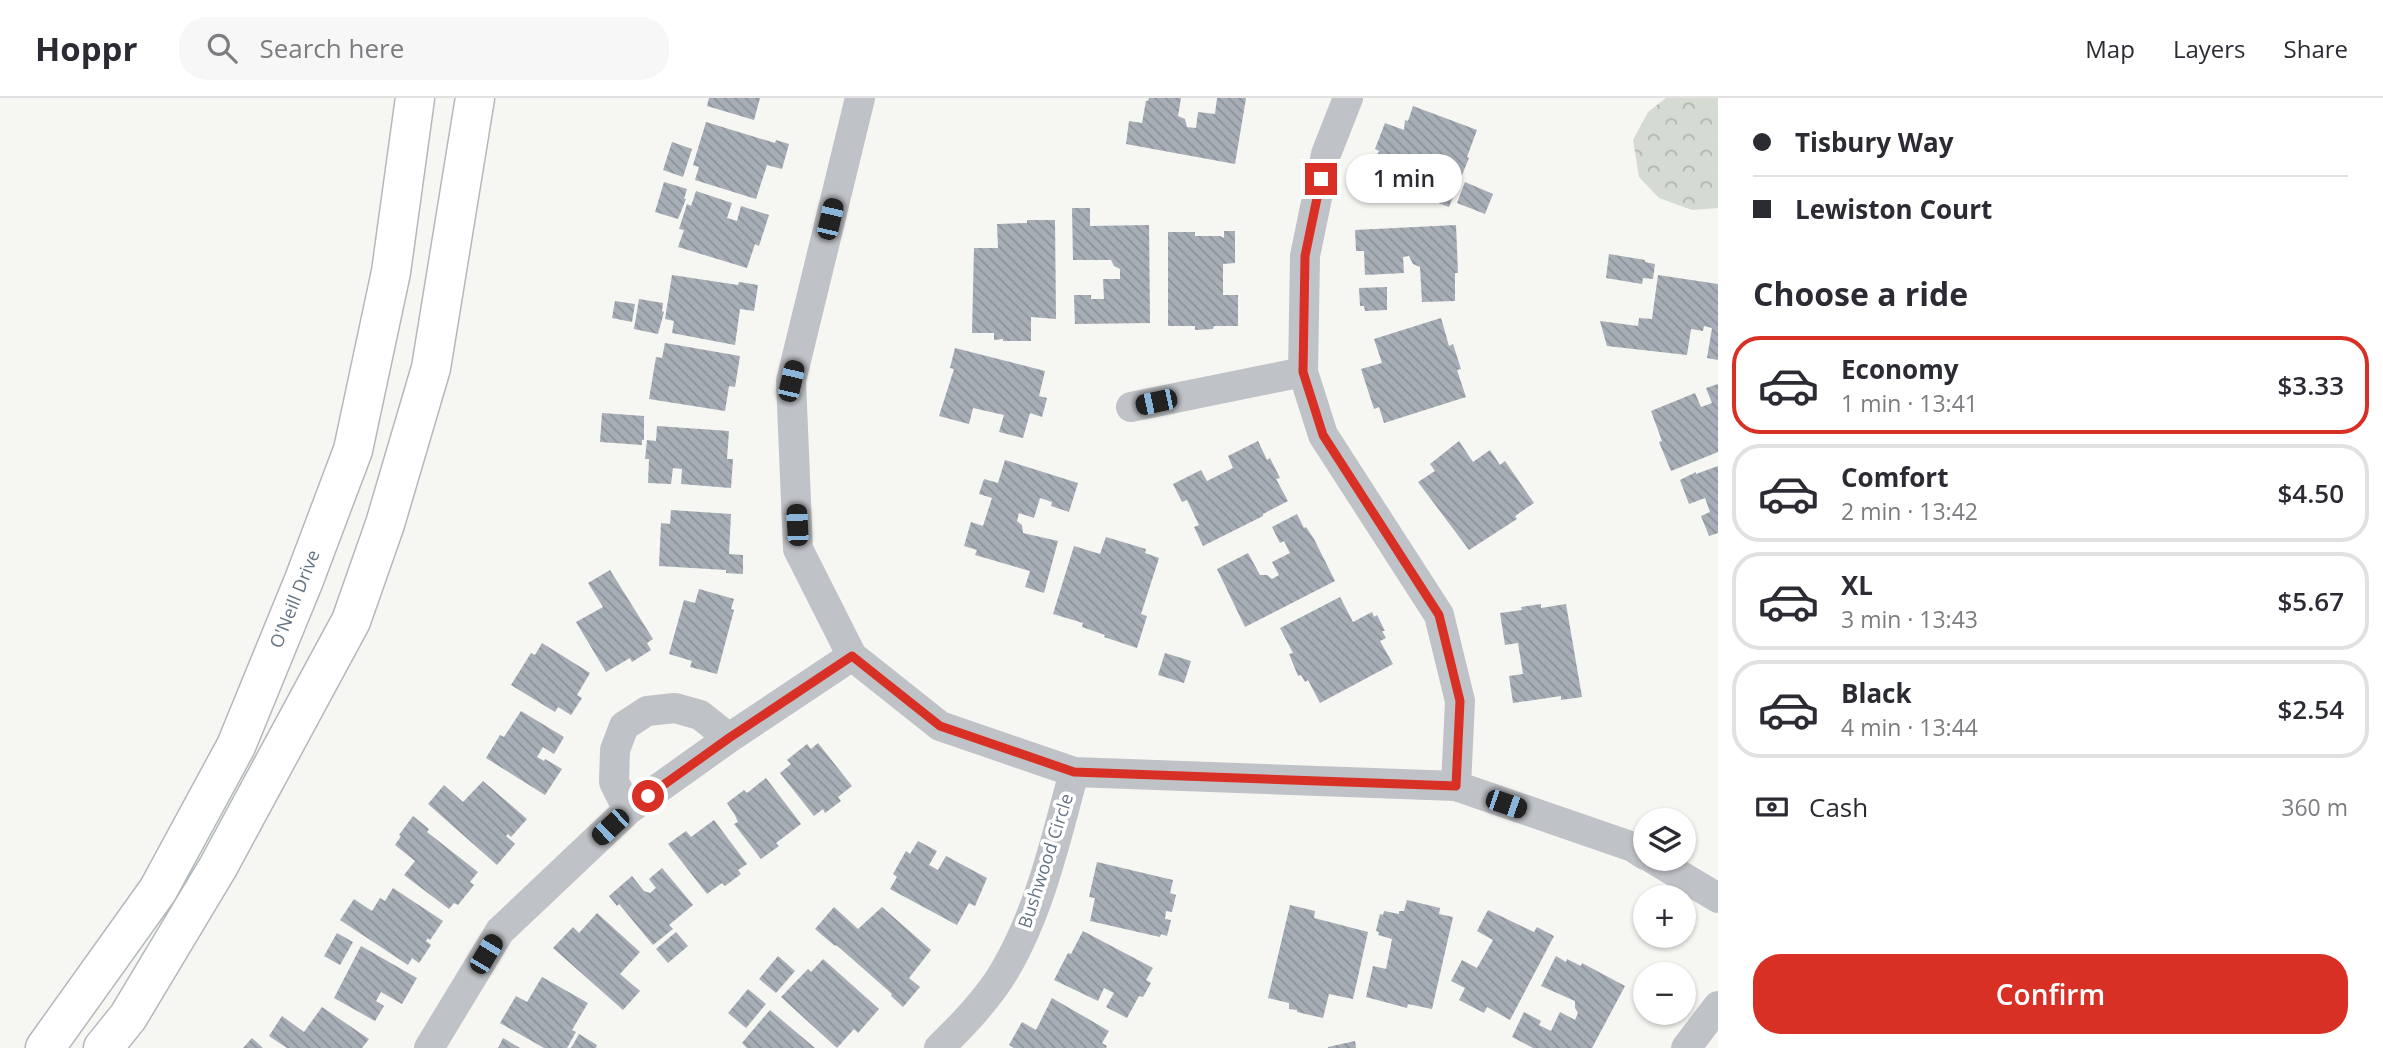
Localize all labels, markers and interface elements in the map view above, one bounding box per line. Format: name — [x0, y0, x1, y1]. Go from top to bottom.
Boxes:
search box — [179, 17, 669, 80]
text: Hoppr — [35, 26, 137, 71]
icon: search — [203, 29, 241, 67]
text: Search here — [259, 30, 404, 66]
text: Map — [2085, 32, 2135, 65]
text: Layers — [2173, 32, 2246, 65]
text: Share — [2284, 32, 2348, 65]
text: Tisbury Way — [1795, 124, 1953, 160]
callout: 1 min — [1346, 154, 1461, 204]
text: 1 min — [1373, 162, 1435, 194]
route end — [1305, 163, 1337, 195]
text: Lewiston Court — [1795, 191, 1992, 227]
car — [816, 196, 845, 242]
text: Choose a ride — [1753, 272, 1968, 315]
text: Economy — [1841, 351, 1959, 387]
icon: car — [1757, 354, 1820, 417]
car — [777, 358, 806, 404]
text: $3.33 — [2277, 367, 2344, 403]
car — [1134, 387, 1179, 417]
text: 1 min · 13:41 — [1841, 387, 1978, 419]
text: Comfort — [1841, 459, 1948, 495]
icon: car — [1757, 462, 1820, 525]
text: $4.50 — [2277, 475, 2344, 511]
text: 2 min · 13:42 — [1841, 495, 1978, 527]
car — [786, 503, 809, 547]
street label: O'Neill Drive — [263, 546, 325, 651]
text: XL — [1841, 567, 1873, 603]
icon: car — [1757, 570, 1820, 633]
text: $5.67 — [2277, 583, 2344, 619]
text: 3 min · 13:43 — [1841, 603, 1978, 635]
text: Black — [1841, 675, 1912, 711]
icon: car — [1757, 678, 1820, 741]
text: $2.54 — [2277, 691, 2344, 727]
text: 4 min · 13:44 — [1841, 711, 1978, 743]
route start — [632, 780, 664, 812]
car — [1483, 787, 1530, 821]
icon: cash — [1753, 788, 1791, 826]
text: Cash — [1809, 789, 1868, 825]
street label: Bushwood Circle — [1012, 790, 1078, 931]
text: 360 m — [2281, 791, 2348, 823]
car — [588, 805, 633, 849]
map controls — [1633, 808, 1696, 1025]
button: layers — [1633, 808, 1696, 871]
button: + — [1633, 885, 1696, 948]
car — [467, 931, 506, 977]
button: Confirm — [1753, 954, 2348, 1034]
button: − — [1633, 962, 1696, 1025]

